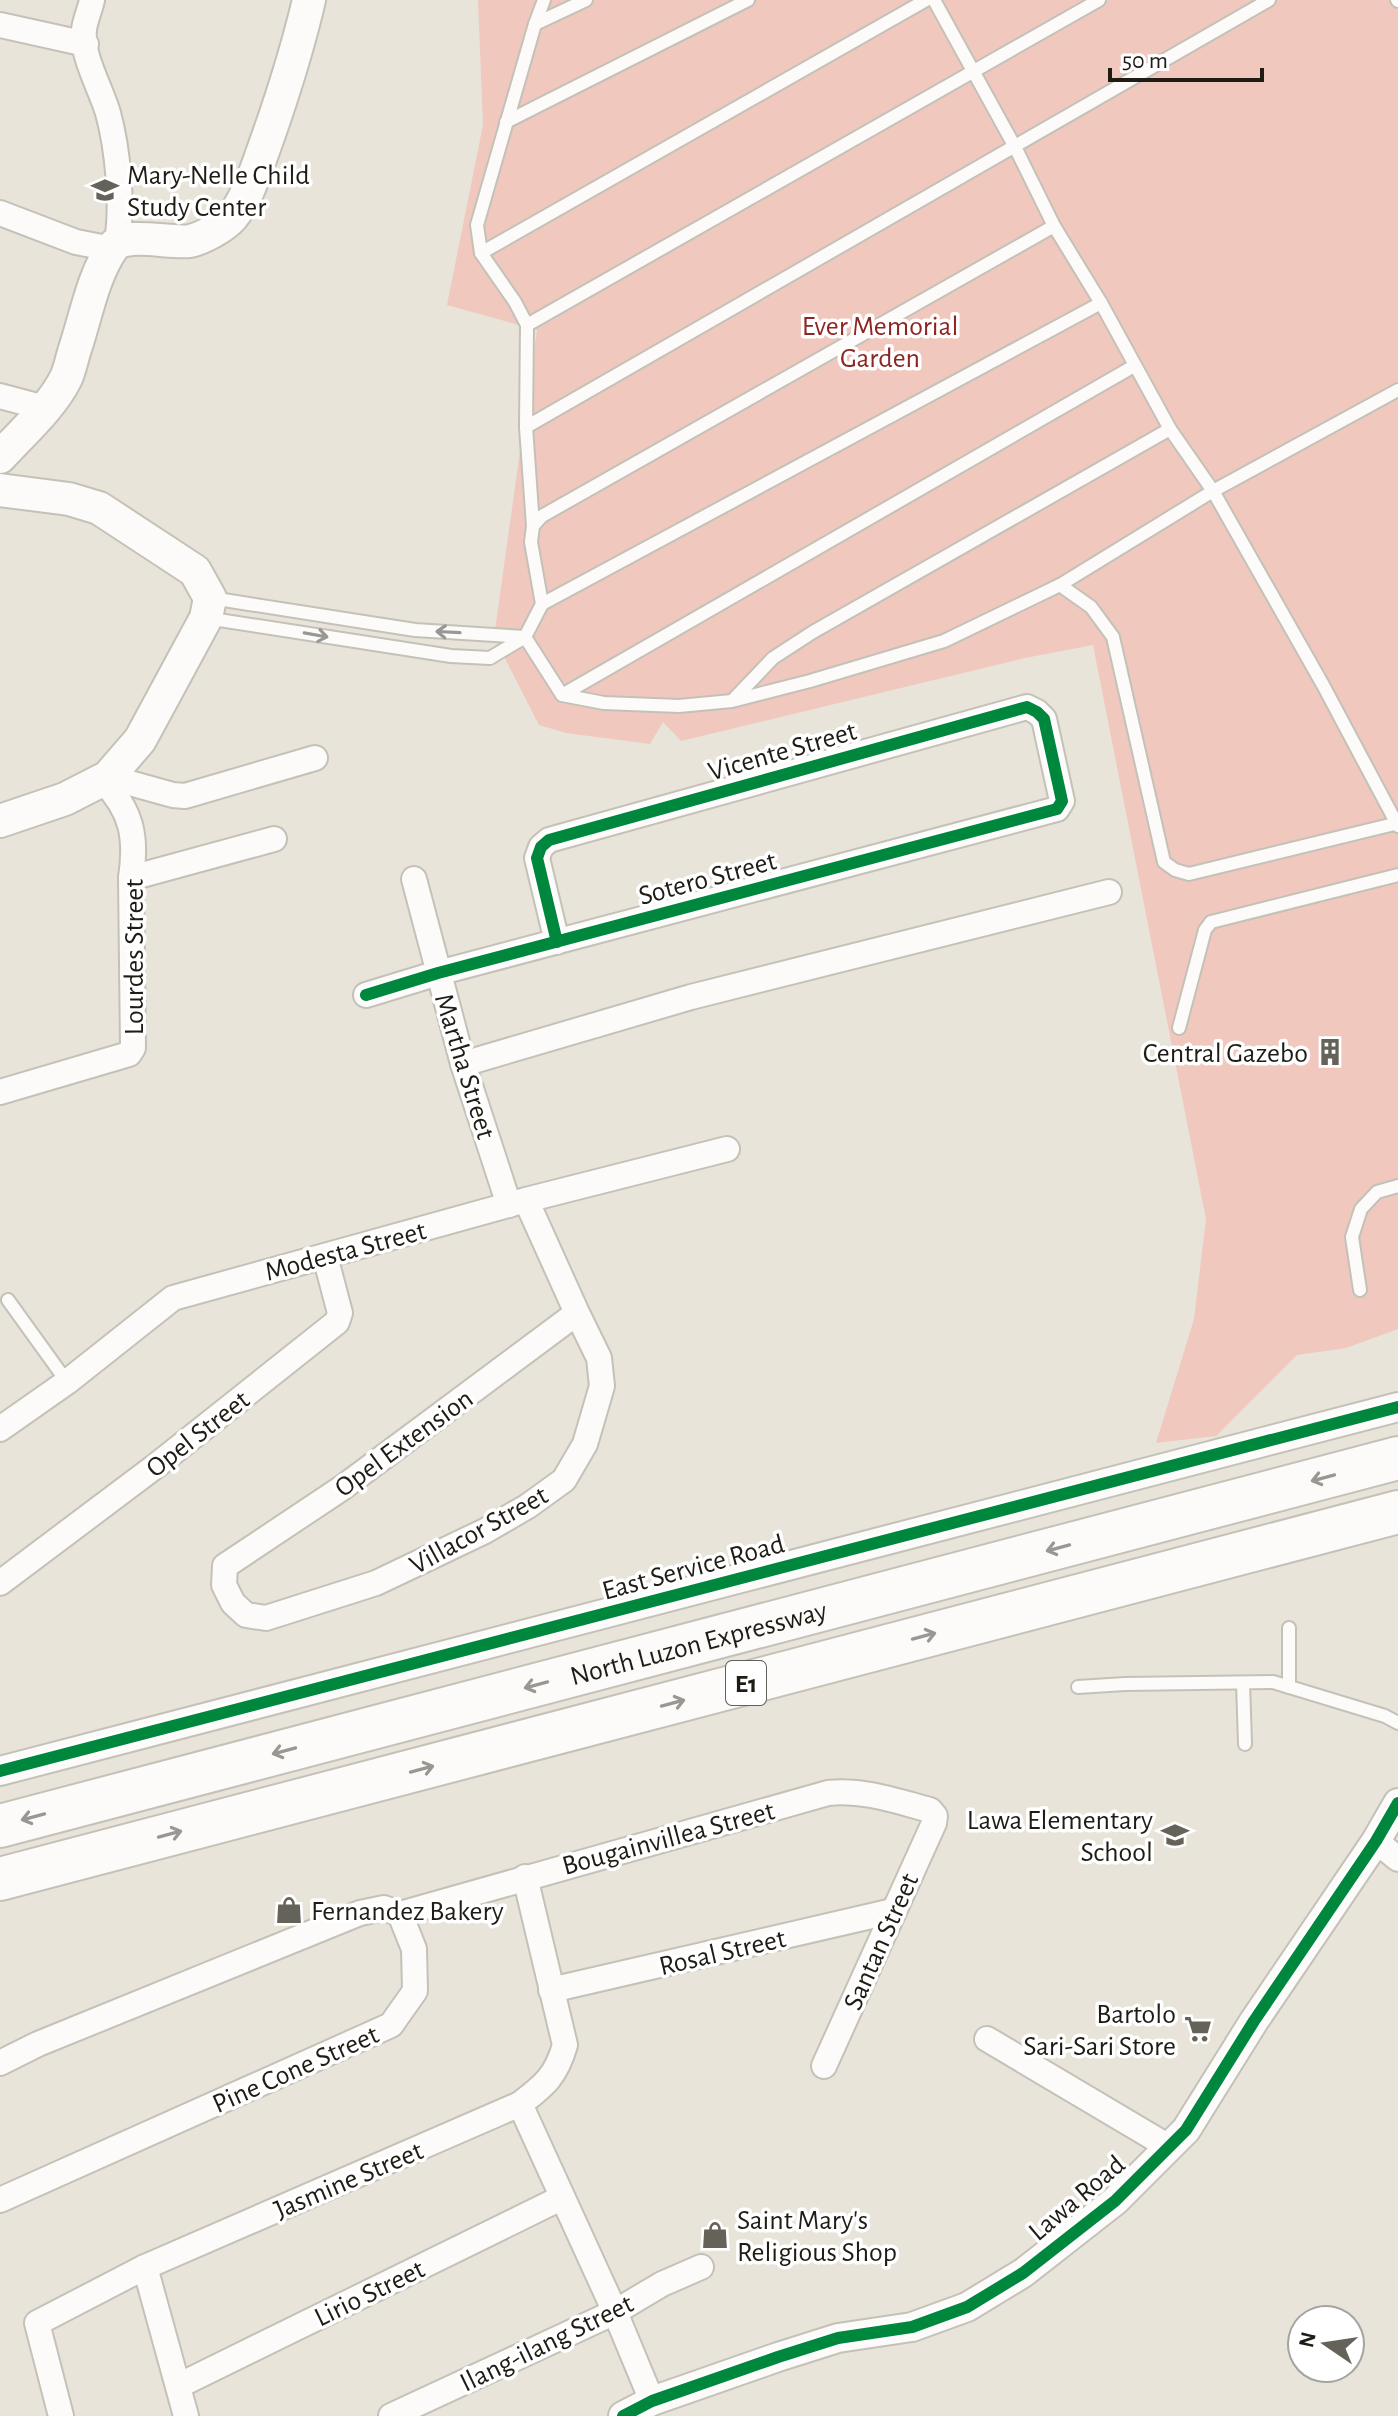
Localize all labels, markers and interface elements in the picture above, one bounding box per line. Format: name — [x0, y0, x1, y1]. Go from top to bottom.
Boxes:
scale bar — [1110, 32, 1262, 82]
text: 50 m — [1122, 49, 1168, 73]
place label: Mary-Nelle Child Study Center — [127, 162, 310, 222]
school or university icon: Mary-Nelle Child Study Center — [90, 175, 120, 205]
park label: Ever Memorial Garden — [802, 313, 958, 373]
one-way arrow — [435, 624, 462, 639]
one-way arrow — [303, 629, 329, 644]
street label: Vicente Street — [705, 717, 860, 786]
street label: Sotero Street — [636, 847, 779, 911]
street label: Lourdes Street — [121, 879, 149, 1035]
street label: Martha Street — [429, 991, 499, 1143]
building icon: Central Gazebo — [1315, 1037, 1345, 1067]
place label: Central Gazebo — [1143, 1040, 1308, 1068]
street label: Modesta Street — [262, 1217, 429, 1287]
street label: Opel Extension — [330, 1384, 478, 1503]
street label: Opel Street — [141, 1386, 255, 1483]
one-way arrow — [1310, 1471, 1336, 1486]
street label: Villacor Street — [405, 1481, 553, 1580]
street label: East Service Road — [599, 1530, 788, 1606]
one-way arrow — [1046, 1541, 1071, 1556]
street label: North Luzon Expressway — [567, 1597, 830, 1691]
one-way arrow — [911, 1628, 937, 1643]
road number: E1 — [726, 1661, 766, 1705]
one-way arrow — [523, 1679, 549, 1694]
one-way arrow — [659, 1694, 685, 1709]
one-way arrow — [272, 1745, 298, 1760]
one-way arrow — [408, 1760, 434, 1775]
street label: Bougainvillea Street — [559, 1797, 778, 1881]
place label: Lawa Elementary School — [967, 1807, 1153, 1867]
one-way arrow — [20, 1811, 46, 1826]
school or university icon: Lawa Elementary School — [1160, 1820, 1190, 1850]
one-way arrow — [156, 1826, 182, 1841]
street label: Santan Street — [839, 1869, 924, 2014]
shop icon: Fernandez Bakery — [274, 1895, 304, 1925]
place label: Fernandez Bakery — [311, 1898, 504, 1926]
street label: Rosal Street — [656, 1925, 789, 1981]
place label: Bartolo Sari-Sari Store — [1023, 2001, 1176, 2061]
supermarket icon: Bartolo Sari-Sari Store — [1183, 2014, 1213, 2044]
street label: Pine Cone Street — [209, 2021, 383, 2119]
street label: Jasmine Street — [270, 2137, 427, 2225]
street label: Lawa Road — [1024, 2151, 1131, 2247]
place label: Saint Mary's Religious Shop — [737, 2207, 897, 2267]
shop icon: Saint Mary's Religious Shop — [700, 2220, 730, 2250]
street label: Lirio Street — [310, 2255, 429, 2332]
street label: Ilang-ilang Street — [456, 2290, 638, 2398]
north arrow — [1286, 2304, 1366, 2384]
text: N — [1295, 2330, 1320, 2350]

